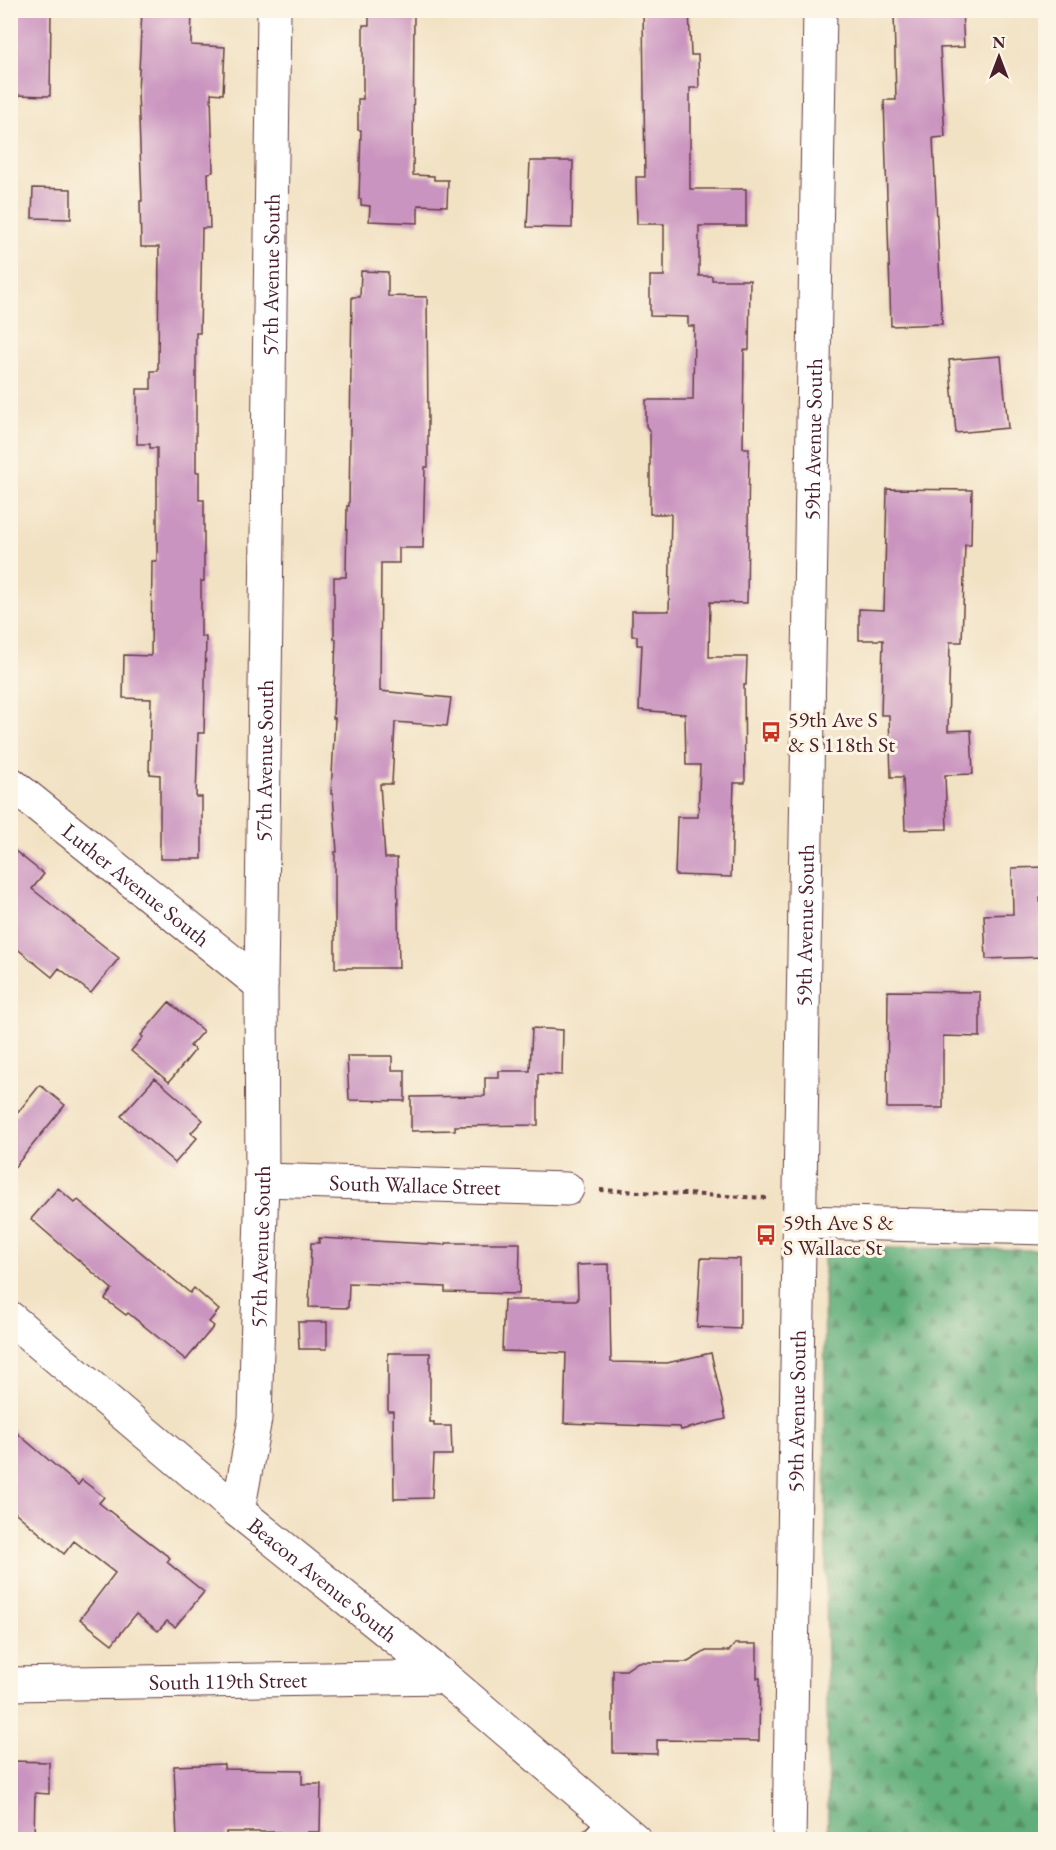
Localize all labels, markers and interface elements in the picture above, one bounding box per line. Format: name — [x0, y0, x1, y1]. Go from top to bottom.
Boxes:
north arrow — [969, 27, 1029, 87]
text: N — [993, 32, 1006, 53]
street label: 57th Avenue South — [255, 193, 286, 356]
street label: 59th Avenue South — [797, 358, 829, 521]
street label: 57th Avenue South — [248, 679, 280, 842]
place label: 59th Ave S & S 118th St — [788, 705, 895, 759]
bus stop icon: 59th Ave S & S 118th St — [759, 720, 783, 744]
street label: Luther Avenue South — [56, 816, 216, 953]
street label: 59th Avenue South — [789, 844, 820, 1007]
street label: 57th Avenue South — [243, 1165, 277, 1328]
street label: South Wallace Street — [329, 1167, 501, 1202]
place label: 59th Ave S & S Wallace St — [783, 1208, 894, 1262]
bus stop icon: 59th Ave S & S Wallace St — [754, 1223, 778, 1247]
street label: 59th Avenue South — [780, 1330, 812, 1492]
street label: Beacon Avenue South — [242, 1510, 404, 1649]
street label: South 119th Street — [149, 1665, 307, 1696]

